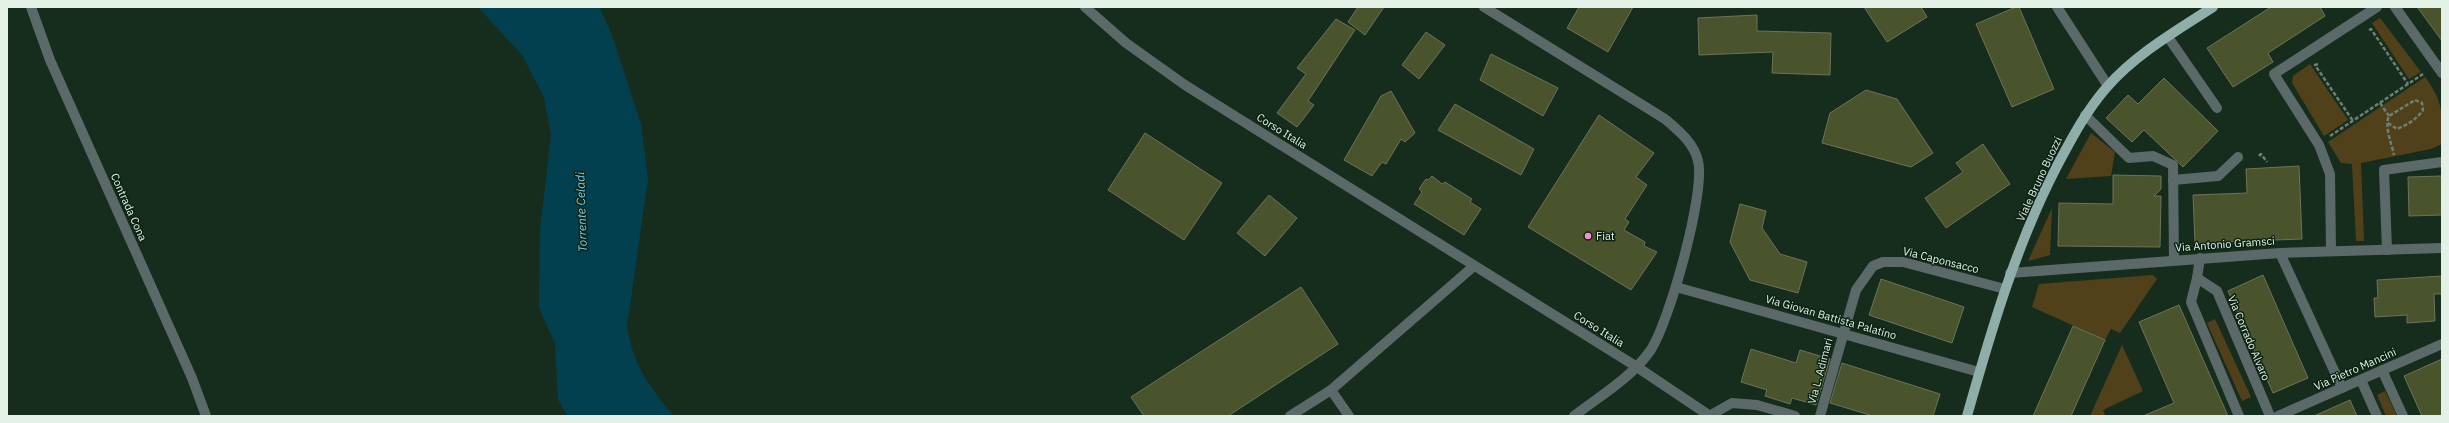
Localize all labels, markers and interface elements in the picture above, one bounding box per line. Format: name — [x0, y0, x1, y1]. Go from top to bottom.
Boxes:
street label: Corso Italia — [1254, 110, 1310, 152]
street label: Viale Bruno Buozzi — [2013, 134, 2065, 224]
street label: Contrada Cona — [108, 171, 150, 243]
water label: Torrente Celadi — [572, 171, 590, 253]
place label: Fiat — [1596, 229, 1615, 243]
marker: Fiat — [1583, 231, 1593, 241]
street label: Via Antonio Gramsci — [2175, 234, 2275, 254]
street label: Via Caponsacco — [1902, 244, 1980, 276]
street label: Via Giovan Battista Palatino — [1764, 292, 1898, 342]
street label: Via Corrado Alvaro — [2225, 293, 2273, 383]
street label: Corso Italia — [1571, 308, 1627, 350]
street label: Via L. Adimari — [1804, 336, 1836, 406]
street label: Via Pietro Mancini — [2312, 345, 2398, 393]

